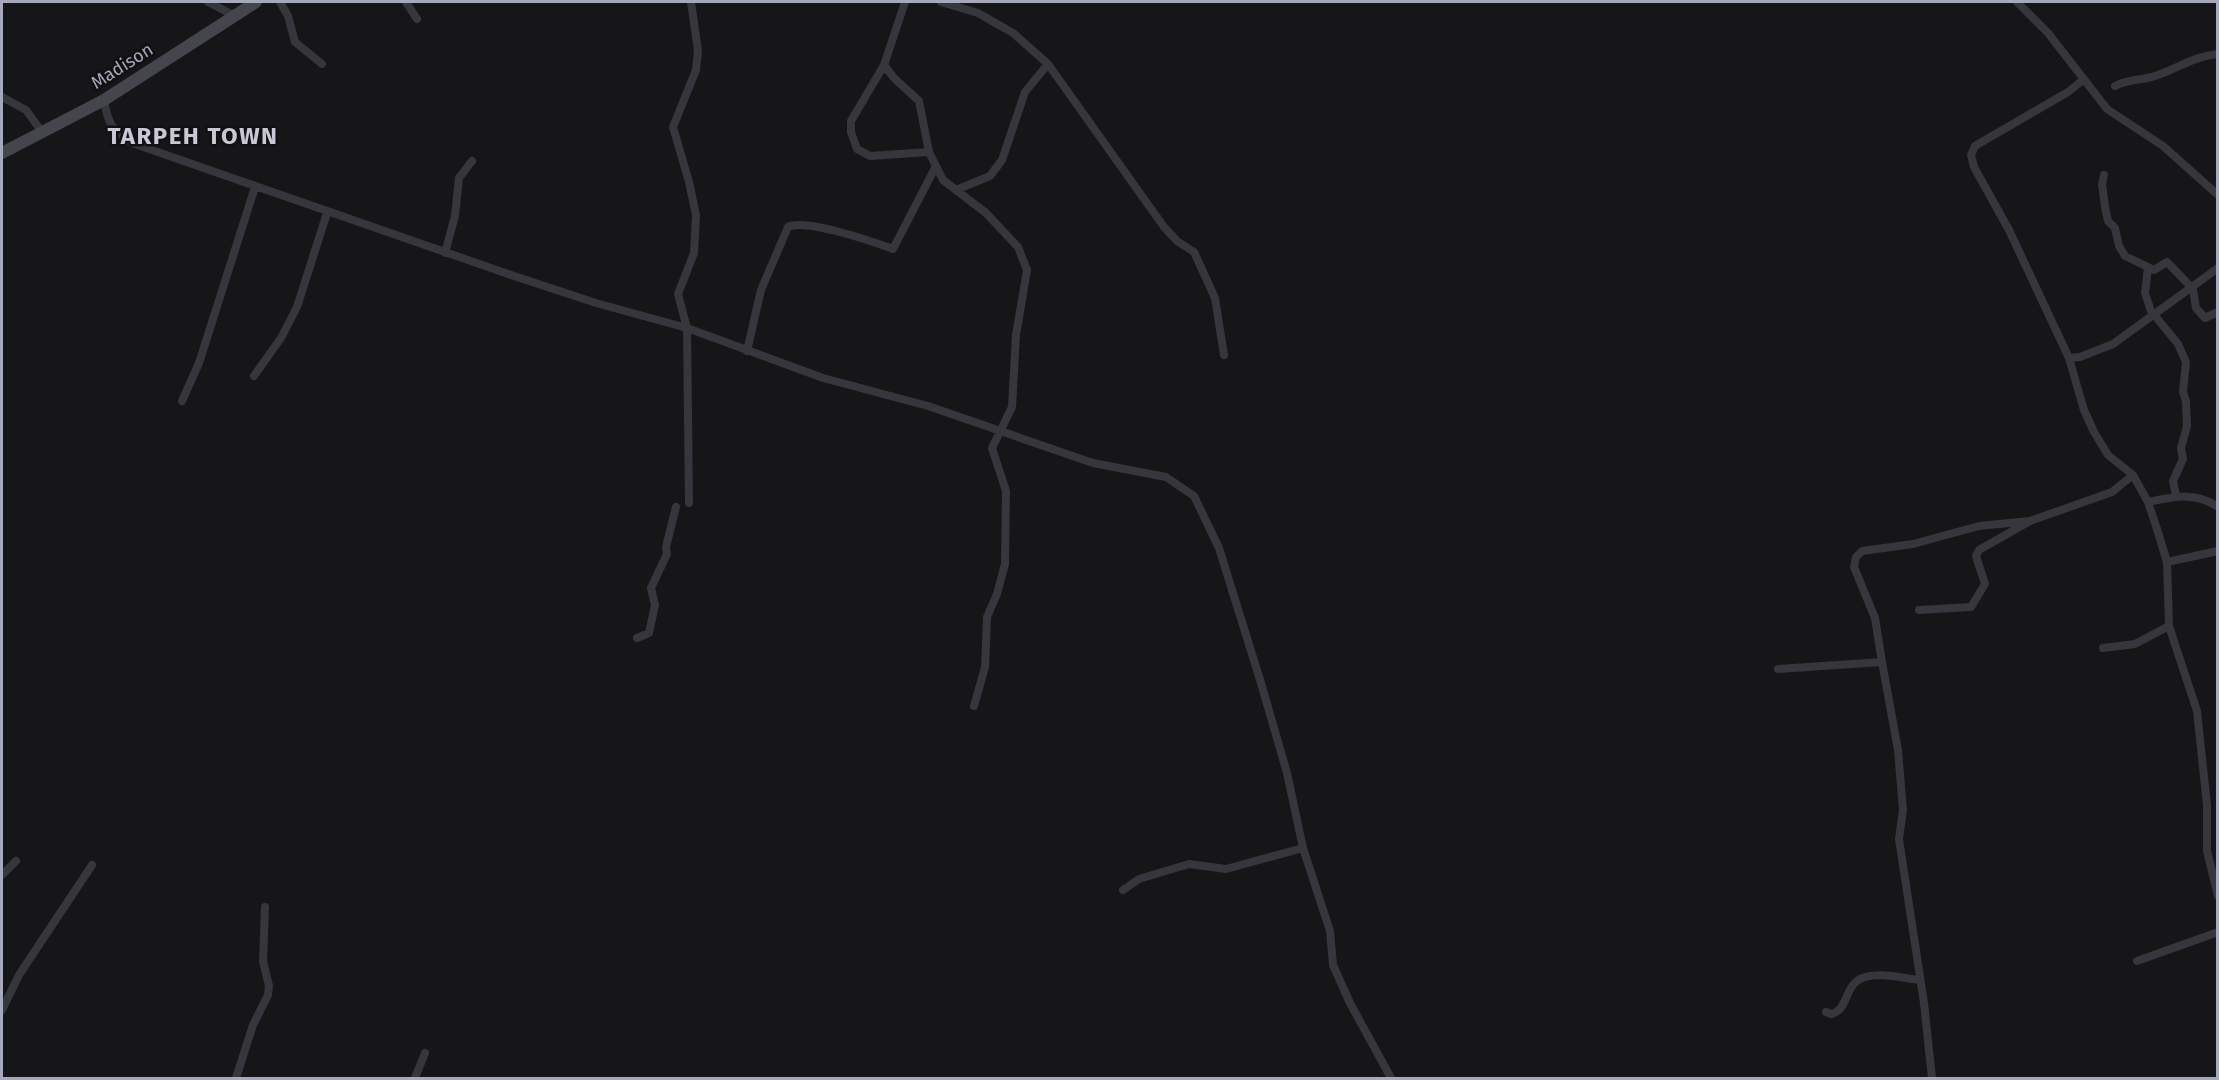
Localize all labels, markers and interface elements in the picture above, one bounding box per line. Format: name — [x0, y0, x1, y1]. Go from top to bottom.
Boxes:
street label: Madison — [87, 38, 157, 94]
district label: TARPEH TOWN — [108, 122, 278, 150]

